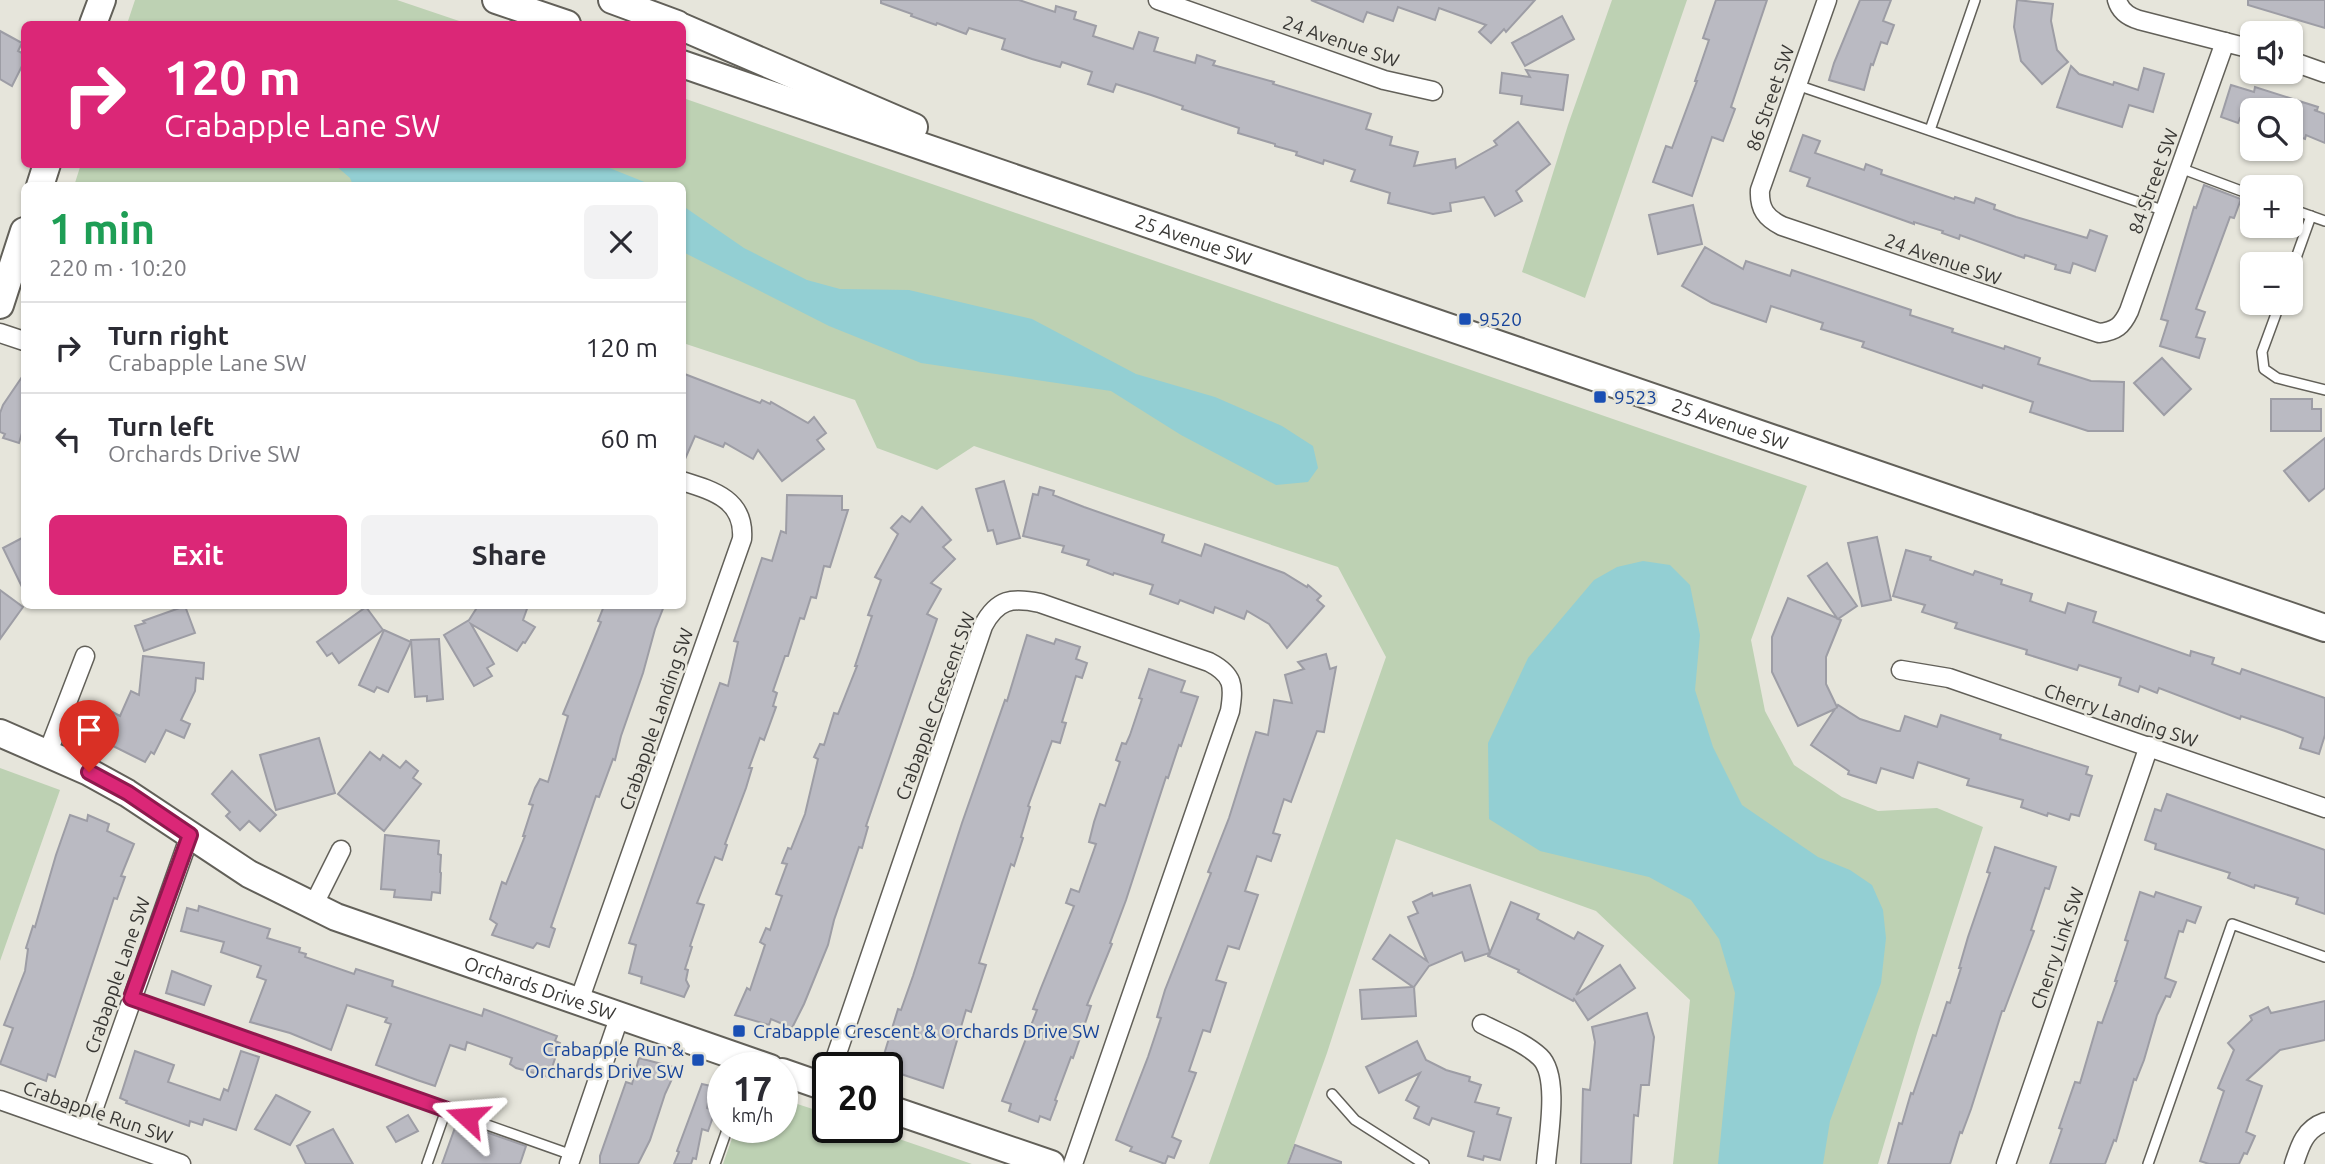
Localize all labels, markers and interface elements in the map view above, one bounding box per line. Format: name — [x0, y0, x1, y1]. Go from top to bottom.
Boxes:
street label: 24 Avenue SW — [1280, 11, 1402, 71]
map controls — [2240, 21, 2303, 315]
button: sound — [2240, 21, 2303, 84]
street label: 86 Street SW — [1742, 42, 1798, 154]
icon: right — [49, 49, 140, 140]
text: 120 m — [164, 49, 301, 104]
button: search — [2240, 98, 2303, 161]
text: Crabapple Lane SW — [164, 107, 440, 143]
street label: 84 Street SW — [2124, 125, 2182, 237]
button: + — [2240, 175, 2303, 238]
text: 1 min — [49, 205, 155, 252]
button: close — [584, 205, 658, 279]
street label: 25 Avenue SW — [1133, 209, 1255, 270]
street label: 24 Avenue SW — [1882, 229, 2004, 289]
button: − — [2240, 252, 2303, 315]
text: 220 m · 10:20 — [49, 255, 187, 280]
place label: 9520 — [1479, 308, 1522, 330]
marker: 9520 — [1457, 311, 1473, 327]
text: Turn right — [108, 321, 229, 350]
icon: right — [49, 329, 87, 367]
text: 120 m — [586, 333, 658, 362]
text: Crabapple Lane SW — [108, 350, 307, 375]
place label: 9523 — [1614, 386, 1657, 408]
marker: 9523 — [1592, 389, 1608, 405]
street label: 25 Avenue SW — [1669, 394, 1791, 454]
text: Turn left — [108, 412, 214, 441]
icon: left — [49, 420, 87, 458]
text: 60 m — [600, 424, 658, 453]
text: Orchards Drive SW — [108, 441, 301, 466]
button: Exit — [49, 515, 347, 595]
button: Share — [361, 515, 658, 595]
street label: Crabapple Crescent SW — [891, 609, 979, 803]
street label: Crabapple Landing SW — [614, 625, 698, 813]
street label: Cherry Landing SW — [2041, 678, 2201, 752]
pin — [59, 700, 119, 772]
icon: arrive — [70, 711, 108, 749]
street label: Cherry Link SW — [2026, 884, 2088, 1012]
street label: Crabapple Lane SW — [80, 894, 154, 1056]
street label: Orchards Drive SW — [461, 951, 619, 1024]
place label: Crabapple Crescent & Orchards Drive SW — [753, 1020, 1100, 1042]
marker: Crabapple Crescent & Orchards Drive SW — [731, 1023, 747, 1039]
place label: Crabapple Run & Orchards Drive SW — [525, 1038, 685, 1082]
marker: Crabapple Run & Orchards Drive SW — [690, 1052, 706, 1068]
speed limit sign: 20 — [812, 1052, 903, 1143]
text: 17 — [733, 1068, 772, 1108]
street label: Crabapple Run SW — [20, 1076, 176, 1148]
position arrow — [430, 1080, 504, 1154]
text: km/h — [732, 1105, 773, 1125]

